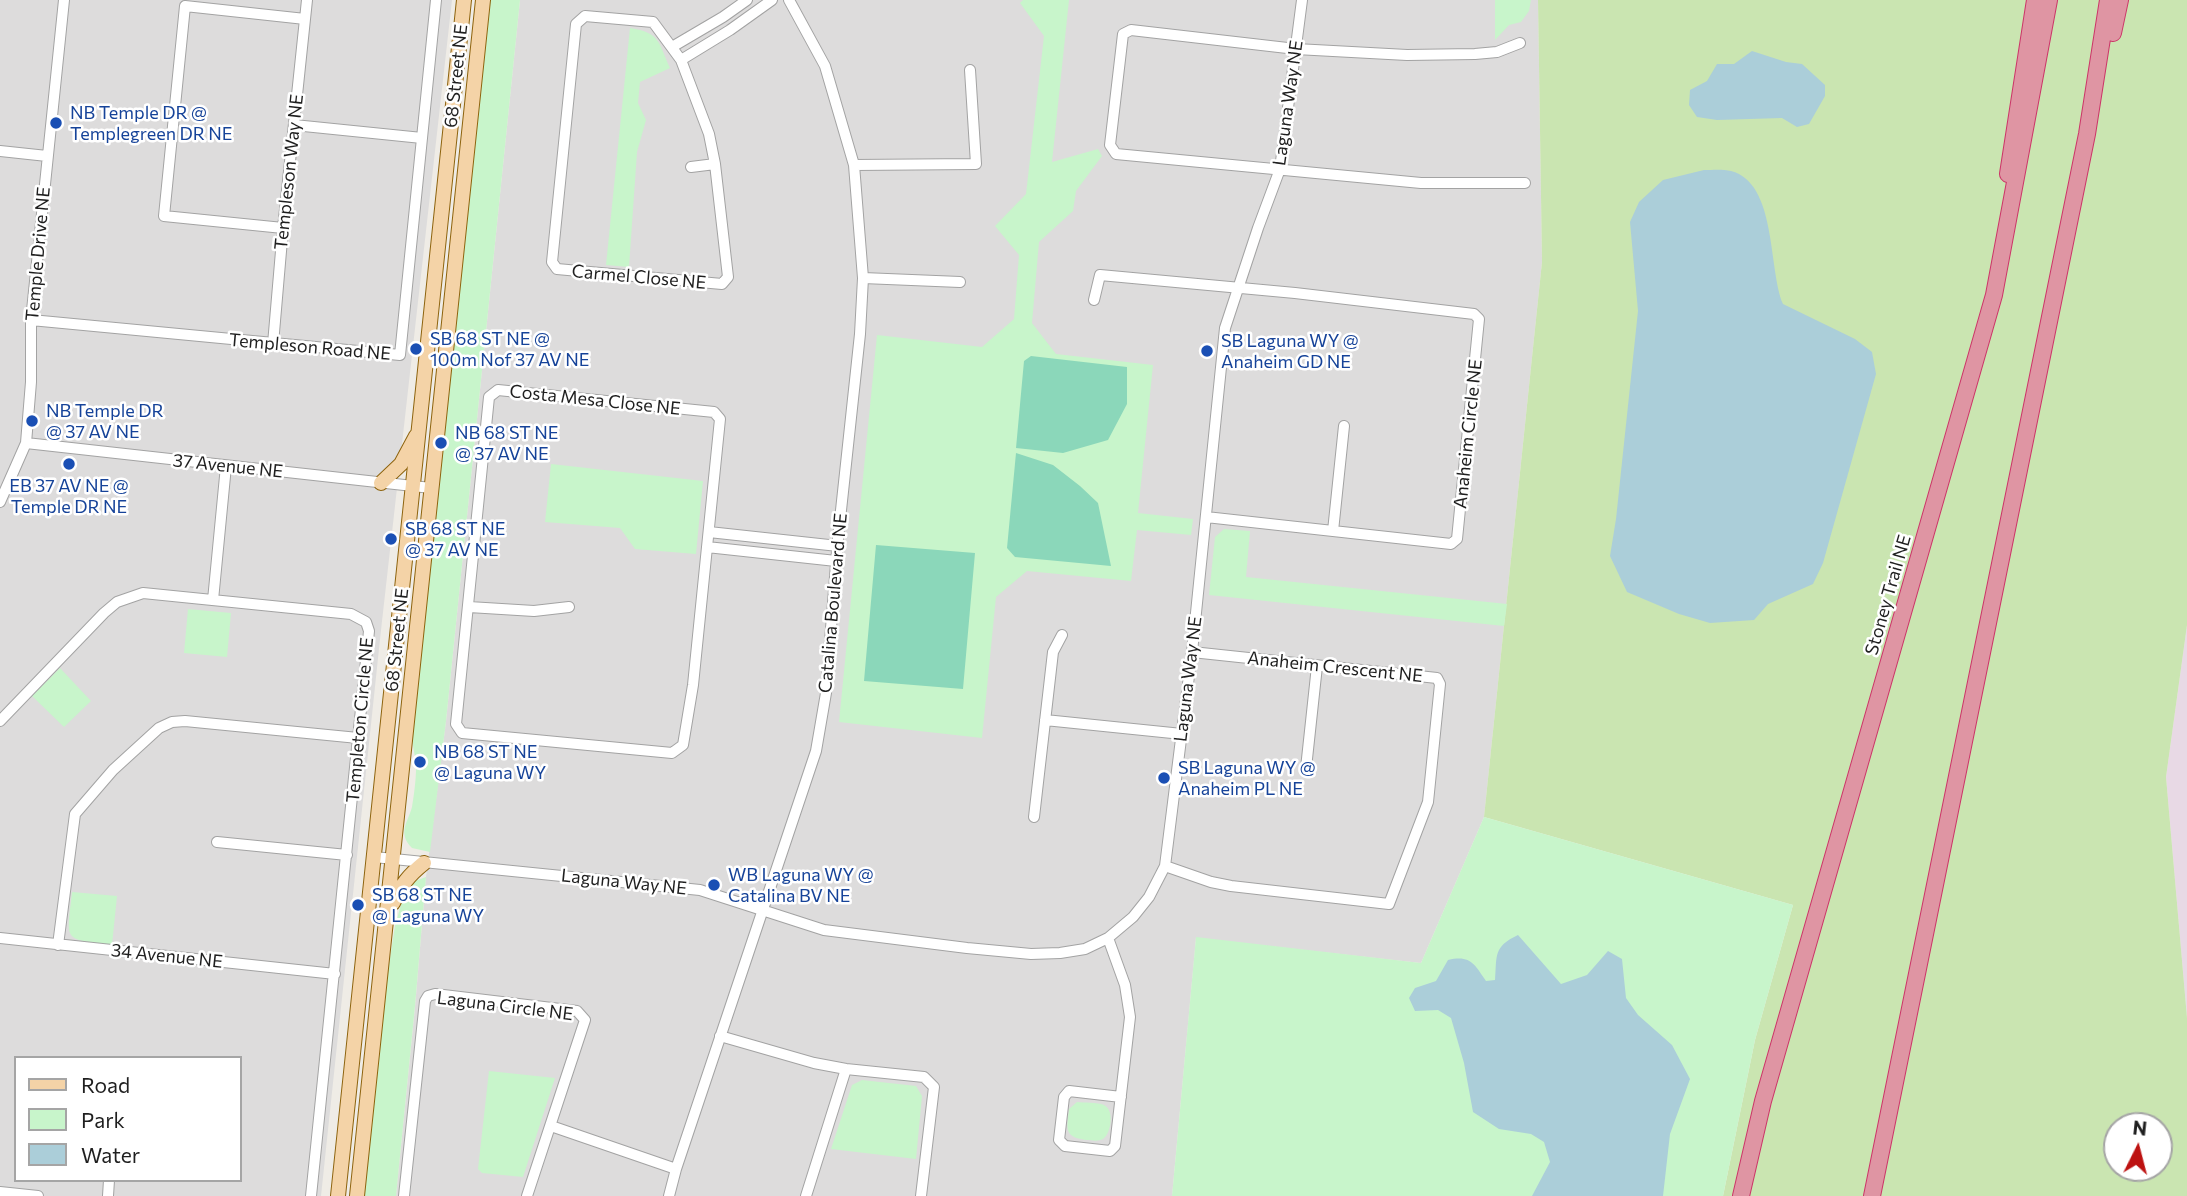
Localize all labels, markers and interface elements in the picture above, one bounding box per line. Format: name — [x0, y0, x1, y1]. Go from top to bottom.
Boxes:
street label: 68 Street NE — [440, 23, 472, 129]
street label: Laguna Way NE — [1269, 39, 1307, 167]
street label: Templeson Way NE — [270, 93, 308, 251]
place label: NB Temple DR @ Templegreen DR NE — [70, 102, 232, 144]
marker: NB Temple DR @ Templegreen DR NE — [48, 115, 64, 131]
street label: Temple Drive NE — [21, 186, 55, 322]
street label: Carmel Close NE — [571, 260, 707, 294]
place label: SB 68 ST NE @ 100m Nof 37 AV NE — [430, 328, 589, 370]
street label: Templeson Road NE — [228, 329, 392, 365]
place label: SB Laguna WY @ Anaheim GD NE — [1221, 330, 1359, 372]
marker: SB 68 ST NE @ 100m Nof 37 AV NE — [408, 341, 424, 357]
marker: SB Laguna WY @ Anaheim GD NE — [1199, 343, 1215, 359]
street label: Anaheim Circle NE — [1449, 358, 1487, 510]
street label: Costa Mesa Close NE — [508, 380, 682, 420]
place label: NB Temple DR @ 37 AV NE — [46, 400, 163, 442]
marker: NB Temple DR @ 37 AV NE — [24, 413, 40, 429]
place label: NB 68 ST NE @ 37 AV NE — [455, 422, 559, 464]
marker: NB 68 ST NE @ 37 AV NE — [433, 435, 449, 451]
street label: 37 Avenue NE — [172, 449, 284, 483]
marker: EB 37 AV NE @ Temple DR NE — [61, 456, 77, 472]
place label: EB 37 AV NE @ Temple DR NE — [9, 475, 129, 518]
street label: Catalina Boulevard NE — [814, 512, 852, 694]
place label: SB 68 ST NE @ 37 AV NE — [405, 518, 505, 560]
marker: SB 68 ST NE @ 37 AV NE — [383, 531, 399, 547]
street label: Stoney Trail NE — [1861, 532, 1915, 658]
street label: 68 Street NE — [381, 587, 413, 693]
street label: Laguna Way NE — [1170, 615, 1206, 743]
street label: Templeton Circle NE — [342, 636, 378, 804]
street label: Anaheim Crescent NE — [1246, 647, 1424, 687]
place label: NB 68 ST NE @ Laguna WY — [434, 741, 546, 784]
marker: NB 68 ST NE @ Laguna WY — [412, 754, 428, 770]
place label: SB Laguna WY @ Anaheim PL NE — [1178, 757, 1316, 800]
marker: SB Laguna WY @ Anaheim PL NE — [1156, 770, 1172, 786]
place label: WB Laguna WY @ Catalina BV NE — [728, 864, 874, 906]
street label: Laguna Way NE — [560, 865, 688, 899]
marker: WB Laguna WY @ Catalina BV NE — [706, 877, 722, 893]
place label: SB 68 ST NE @ Laguna WY — [372, 884, 484, 926]
marker: SB 68 ST NE @ Laguna WY — [350, 897, 366, 913]
street label: 34 Avenue NE — [110, 939, 224, 973]
street label: Laguna Circle NE — [436, 987, 574, 1025]
legend — [14, 1056, 242, 1182]
text: Road — [81, 1072, 130, 1097]
text: Park — [81, 1107, 125, 1132]
north arrow — [2103, 1112, 2173, 1182]
text: N — [2132, 1115, 2148, 1140]
text: Water — [81, 1142, 140, 1167]

